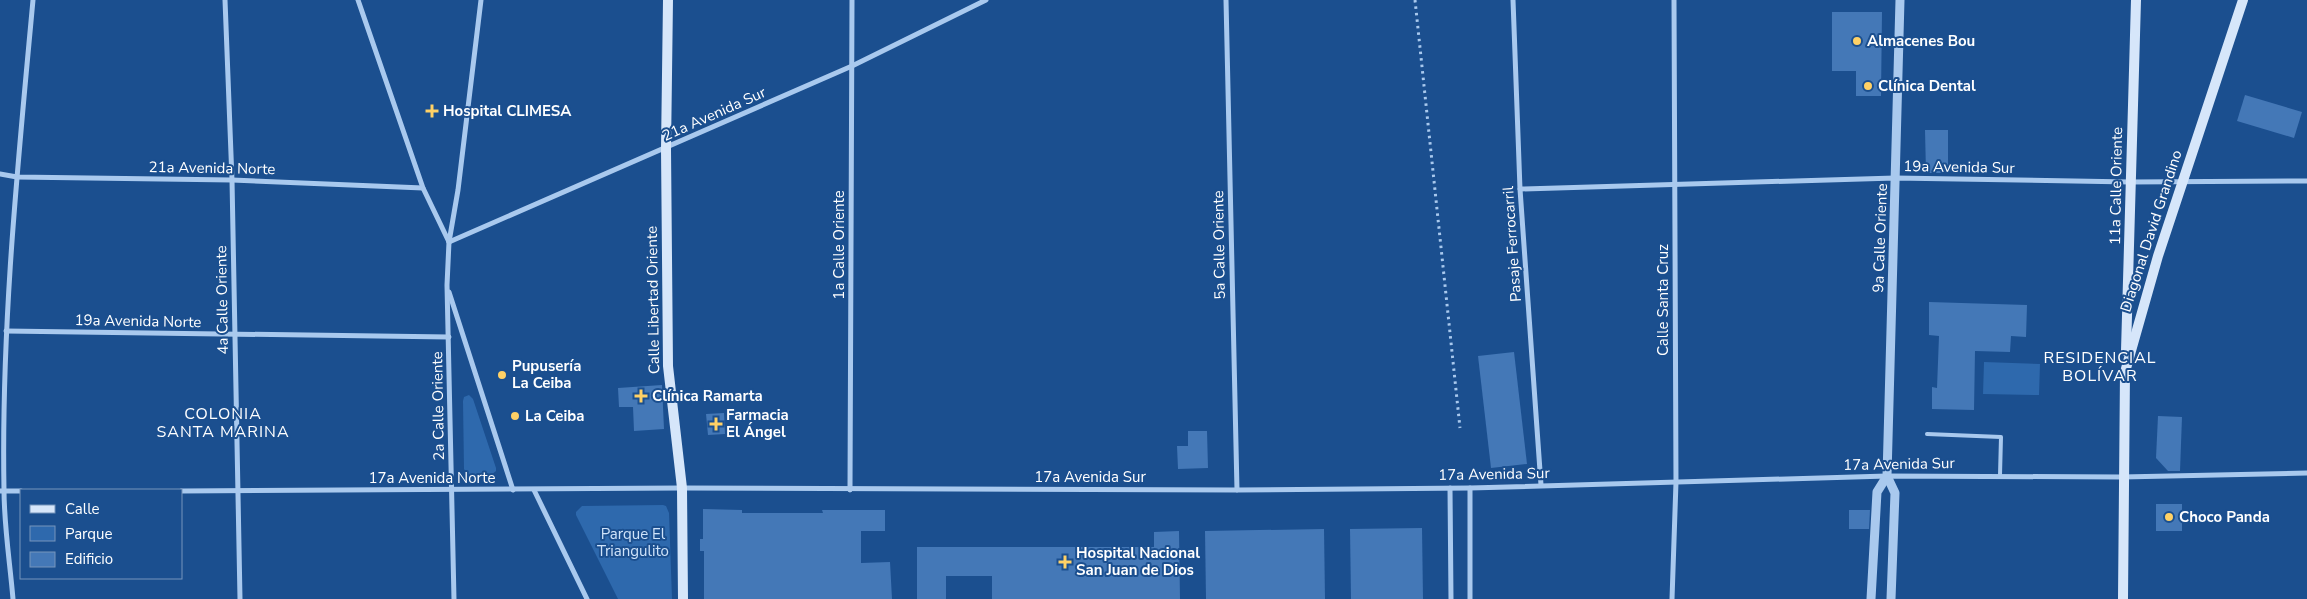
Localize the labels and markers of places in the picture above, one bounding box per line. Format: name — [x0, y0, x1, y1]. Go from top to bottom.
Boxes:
place label: Almacenes Bou — [1867, 31, 1975, 51]
marker: Almacenes Bou — [1851, 35, 1863, 47]
place label: Clínica Dental — [1878, 76, 1976, 96]
marker: Clínica Dental — [1862, 80, 1874, 92]
place label: Hospital CLIMESA — [443, 101, 572, 121]
marker: Hospital CLIMESA — [425, 104, 439, 118]
place label: Pupusería La Ceiba — [512, 356, 581, 393]
marker: Pupusería La Ceiba — [496, 369, 508, 381]
place label: Clínica Ramarta — [652, 386, 763, 406]
marker: Clínica Ramarta — [634, 389, 648, 403]
place label: Farmacia El Ángel — [726, 405, 789, 442]
place label: La Ceiba — [525, 406, 585, 426]
marker: La Ceiba — [509, 410, 521, 422]
marker: Farmacia El Ángel — [710, 418, 722, 430]
place label: Choco Panda — [2179, 507, 2270, 527]
marker: Choco Panda — [2163, 511, 2175, 523]
place label: Hospital Nacional San Juan de Dios — [1076, 543, 1200, 580]
marker: Hospital Nacional San Juan de Dios — [1058, 555, 1072, 569]

